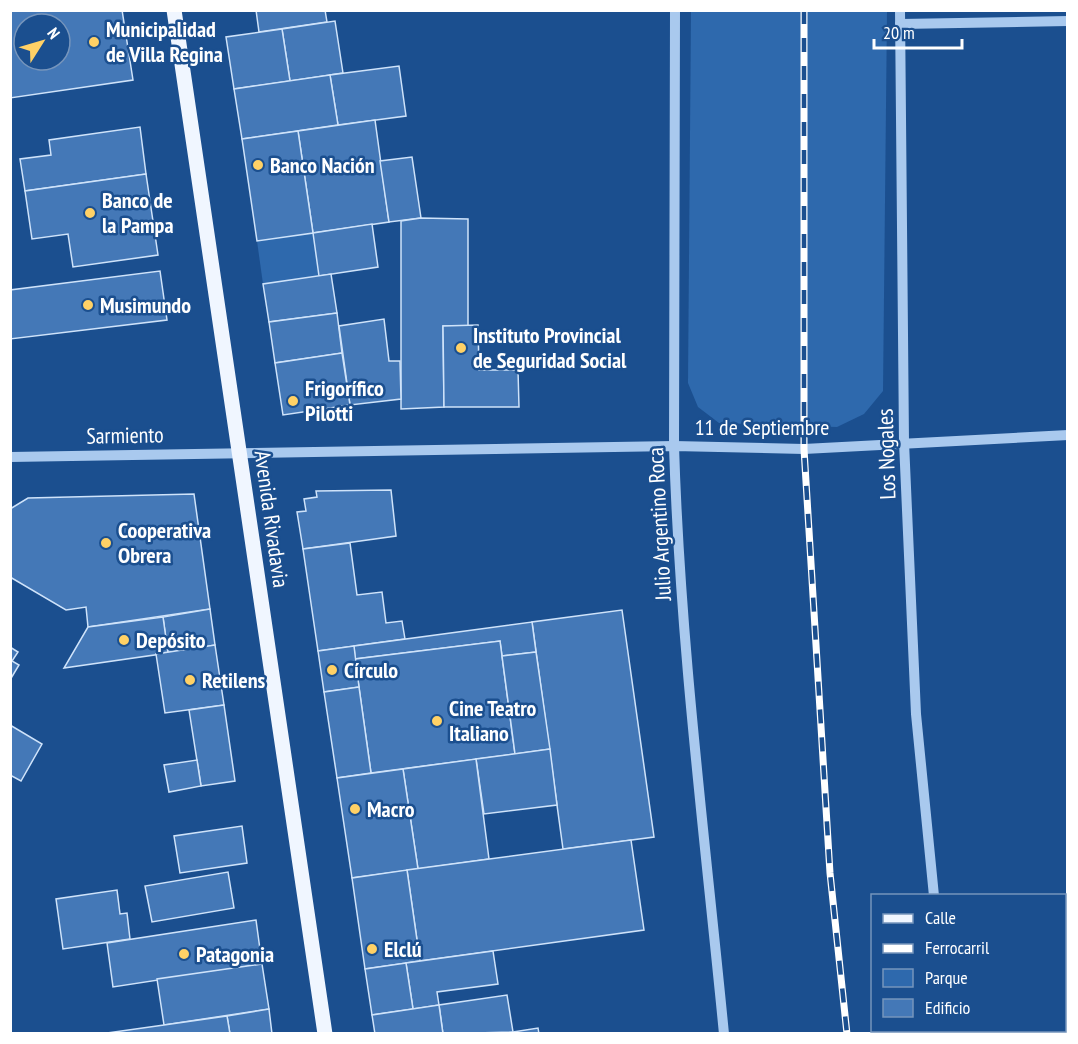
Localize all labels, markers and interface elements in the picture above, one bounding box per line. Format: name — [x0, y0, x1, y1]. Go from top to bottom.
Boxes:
north arrow — [12, 12, 72, 72]
scale bar — [874, 12, 962, 50]
place label: Municipalidad de Villa Regina — [106, 15, 223, 68]
text: 20 m — [883, 21, 915, 44]
text: N — [43, 24, 65, 42]
marker: Municipalidad de Villa Regina — [87, 35, 101, 49]
place label: Banco Nación — [270, 151, 375, 179]
marker: Banco Nación — [251, 158, 265, 172]
place label: Banco de la Pampa — [102, 186, 174, 239]
marker: Banco de la Pampa — [83, 206, 97, 220]
place label: Musimundo — [100, 291, 191, 319]
marker: Musimundo — [81, 298, 95, 312]
place label: Instituto Provincial de Seguridad Social — [473, 321, 627, 374]
marker: Instituto Provincial de Seguridad Social — [454, 341, 468, 355]
place label: Frigorífico Pilotti — [305, 374, 384, 427]
marker: Frigorífico Pilotti — [286, 394, 300, 408]
street label: Los Nogales — [870, 408, 902, 500]
street label: 11 de Septiembre — [695, 413, 829, 441]
street label: Sarmiento — [86, 420, 164, 450]
street label: Julio Argentino Roca — [641, 447, 677, 602]
street label: Avenida Rivadavia — [249, 449, 295, 589]
place label: Cooperativa Obrera — [118, 516, 211, 569]
marker: Cooperativa Obrera — [99, 536, 113, 550]
place label: Depósito — [136, 626, 206, 654]
marker: Depósito — [117, 633, 131, 647]
place label: Círculo — [344, 656, 398, 684]
marker: Círculo — [325, 663, 339, 677]
place label: Retilens — [202, 666, 266, 694]
marker: Retilens — [183, 673, 197, 687]
place label: Cine Teatro Italiano — [449, 694, 537, 747]
marker: Cine Teatro Italiano — [430, 714, 444, 728]
place label: Macro — [367, 795, 415, 823]
marker: Macro — [348, 802, 362, 816]
legend — [871, 894, 1066, 1032]
text: Calle — [925, 906, 956, 929]
place label: Elclú — [384, 935, 422, 963]
text: Ferrocarril — [925, 936, 990, 959]
place label: Patagonia — [196, 940, 274, 968]
marker: Elclú — [365, 942, 379, 956]
marker: Patagonia — [177, 947, 191, 961]
text: Parque — [925, 966, 968, 989]
text: Edificio — [925, 996, 971, 1019]

